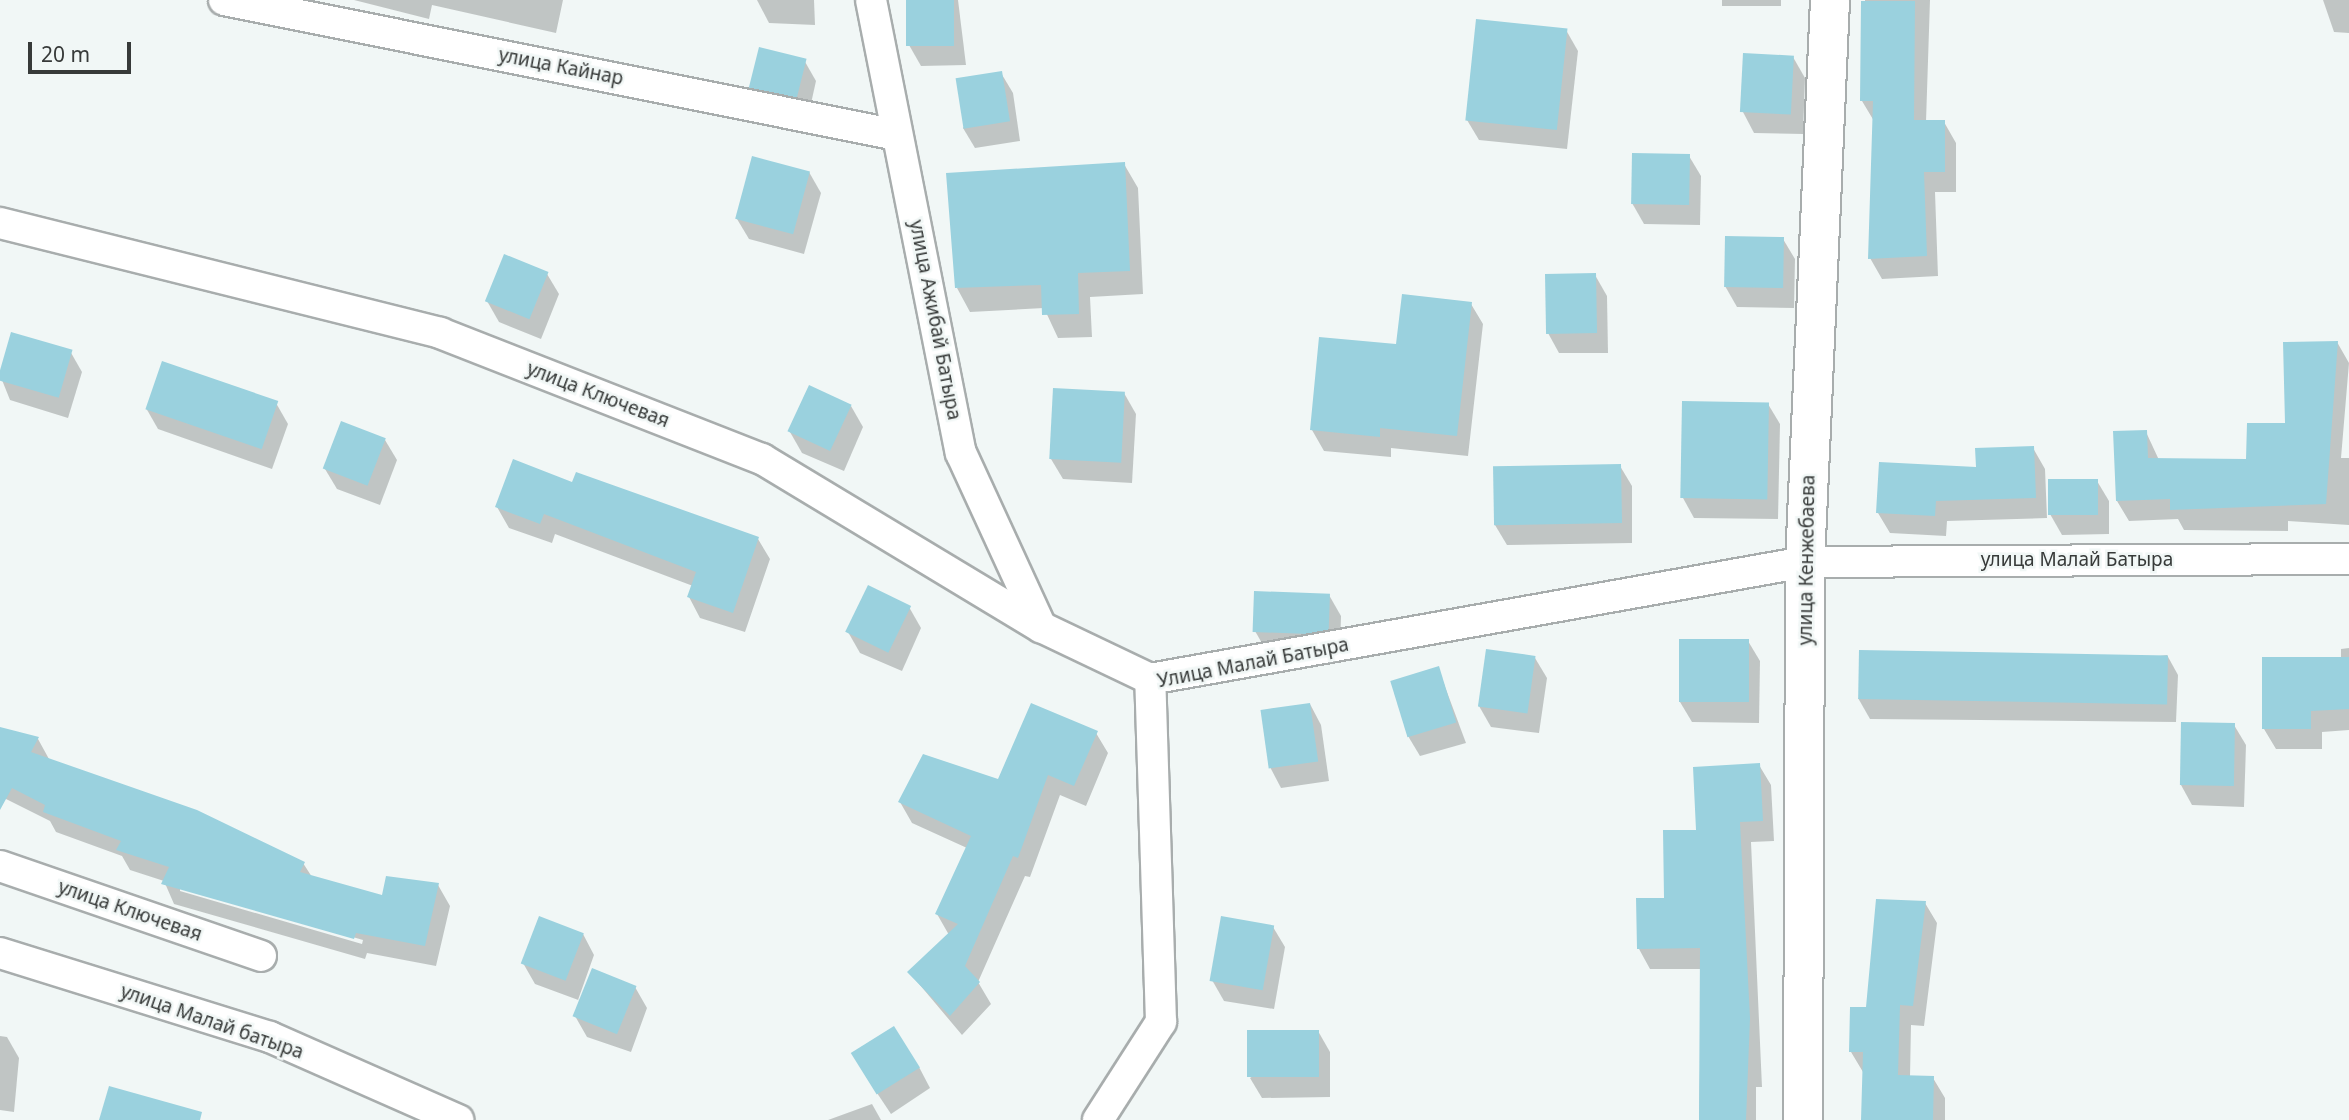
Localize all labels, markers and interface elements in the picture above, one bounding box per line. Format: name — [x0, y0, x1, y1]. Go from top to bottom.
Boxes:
scale bar — [32, 28, 135, 72]
text: 20 m — [41, 40, 90, 68]
street label: улица Кайнар — [497, 44, 625, 90]
street label: улица Ажибай Батыра — [904, 218, 966, 422]
street label: улица Ключевая — [524, 357, 672, 433]
street label: улица Кенжебаева — [1794, 475, 1820, 645]
street label: улица Малай Батыра — [1981, 549, 2173, 571]
street label: Улица Малай Батыра — [1155, 633, 1351, 693]
street label: улица Ключевая — [55, 876, 205, 946]
street label: улица Малай батыра — [117, 980, 307, 1064]

